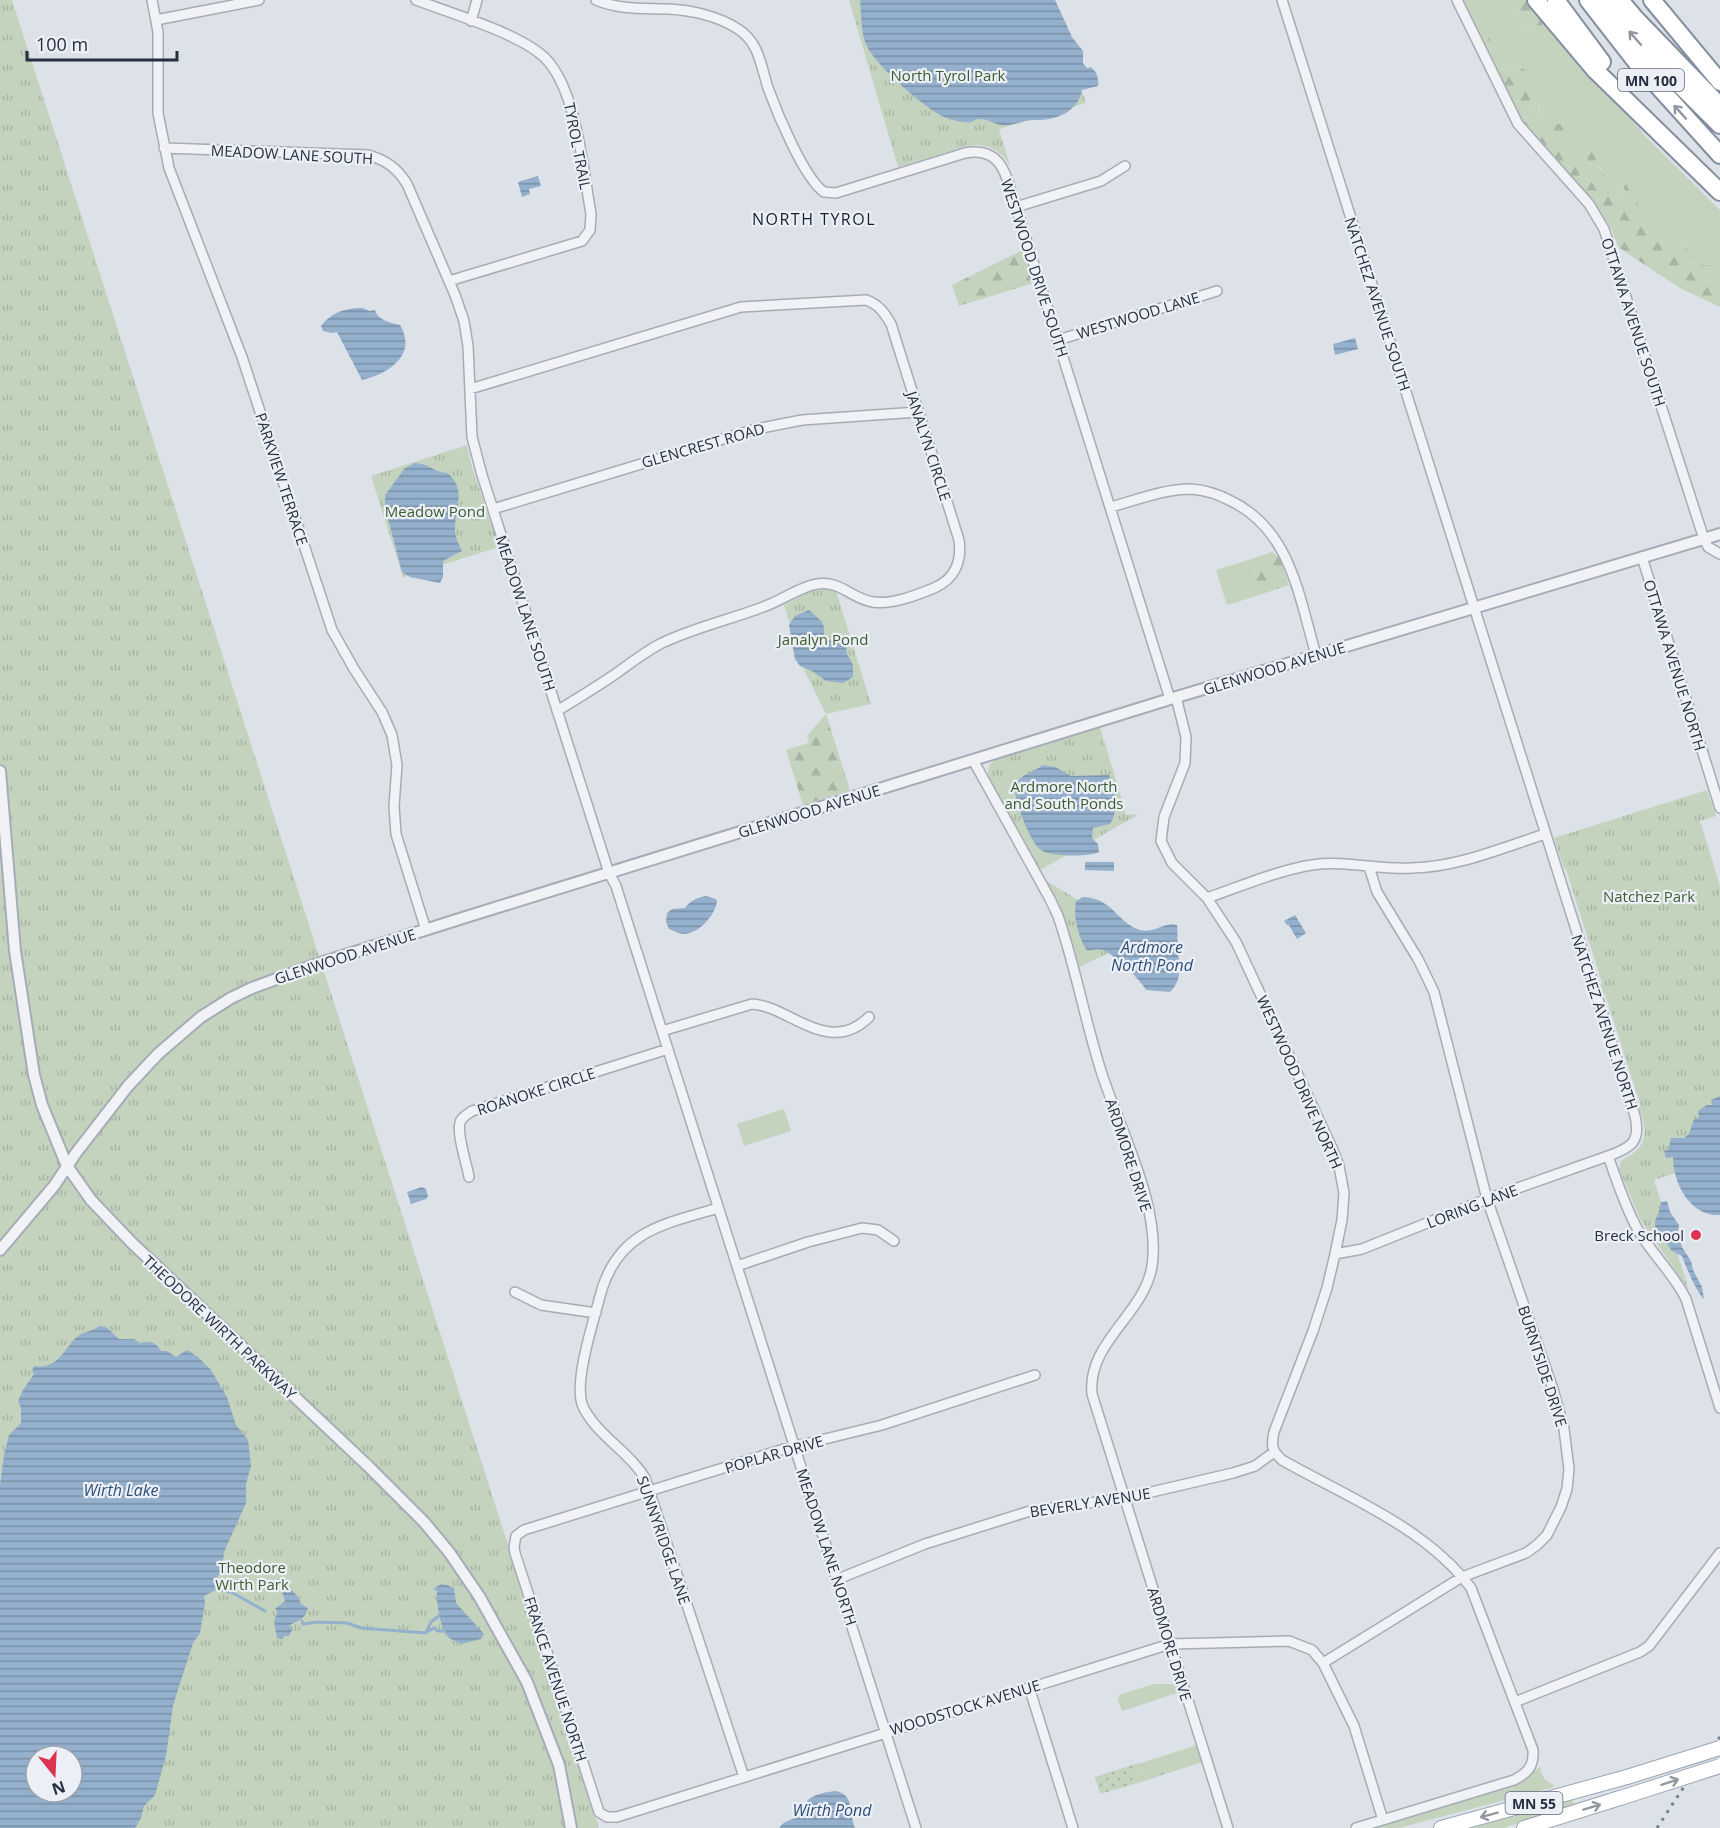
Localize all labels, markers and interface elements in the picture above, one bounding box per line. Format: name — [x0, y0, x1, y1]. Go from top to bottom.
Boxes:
scale bar — [27, 24, 177, 62]
one-way arrow — [1628, 31, 1642, 46]
text: 100 m — [36, 32, 88, 56]
park label: North Tyrol Park — [891, 65, 1006, 85]
road number: MN 100 — [1618, 69, 1684, 91]
street label: TYROL TRAIL — [560, 101, 596, 191]
one-way arrow — [1673, 105, 1687, 120]
street label: MEADOW LANE SOUTH — [210, 140, 374, 168]
street label: WESTWOOD DRIVE SOUTH — [997, 176, 1073, 360]
district label: NORTH TYROL — [752, 208, 876, 230]
street label: NATCHEZ AVENUE SOUTH — [1340, 214, 1416, 394]
street label: OTTAWA AVENUE SOUTH — [1597, 235, 1671, 409]
street label: WESTWOOD LANE — [1074, 287, 1202, 343]
street label: JANALYN CIRCLE — [901, 387, 956, 503]
street label: PARKVIEW TERRACE — [251, 410, 313, 548]
street label: GLENCREST ROAD — [639, 418, 767, 472]
park label: Meadow Pond — [385, 501, 485, 521]
street label: MEADOW LANE SOUTH — [491, 533, 561, 693]
street label: OTTAWA AVENUE NORTH — [1639, 577, 1711, 753]
park label: Janalyn Pond — [776, 629, 868, 649]
street label: GLENWOOD AVENUE — [1200, 637, 1348, 699]
park label: Ardmore North and South Ponds — [1004, 776, 1124, 813]
street label: GLENWOOD AVENUE — [735, 780, 883, 842]
park label: Natchez Park — [1603, 886, 1695, 906]
street label: GLENWOOD AVENUE — [272, 924, 418, 988]
street label: NATCHEZ AVENUE NORTH — [1567, 932, 1643, 1112]
water label: Ardmore North Pond — [1111, 936, 1194, 976]
street label: WESTWOOD DRIVE NORTH — [1253, 992, 1347, 1172]
street label: ROANOKE CIRCLE — [474, 1062, 598, 1120]
street label: ARDMORE DRIVE — [1101, 1096, 1157, 1214]
street label: LORING LANE — [1424, 1179, 1520, 1233]
place label: Breck School — [1594, 1225, 1684, 1245]
marker: Breck School — [1689, 1228, 1703, 1242]
street label: THEODORE WIRTH PARKWAY — [139, 1251, 301, 1404]
street label: BURNTSIDE DRIVE — [1514, 1303, 1572, 1429]
street label: POPLAR DRIVE — [722, 1430, 826, 1478]
street label: MEADOW LANE NORTH — [792, 1466, 862, 1628]
street label: SUNNYRIDGE LANE — [633, 1473, 695, 1607]
water label: Wirth Lake — [83, 1479, 159, 1501]
street label: BEVERLY AVENUE — [1028, 1483, 1152, 1521]
park label: Theodore Wirth Park — [215, 1557, 289, 1594]
street label: ARDMORE DRIVE — [1143, 1585, 1197, 1703]
street label: FRANCE AVENUE NORTH — [520, 1594, 592, 1764]
street label: WOODSTOCK AVENUE — [887, 1675, 1043, 1739]
north arrow — [24, 1744, 84, 1804]
text: N — [49, 1776, 68, 1801]
one-way arrow — [1660, 1776, 1679, 1787]
road number: MN 55 — [1506, 1792, 1562, 1814]
water label: Wirth Pond — [792, 1799, 872, 1821]
one-way arrow — [1582, 1801, 1601, 1812]
one-way arrow — [1480, 1810, 1499, 1821]

